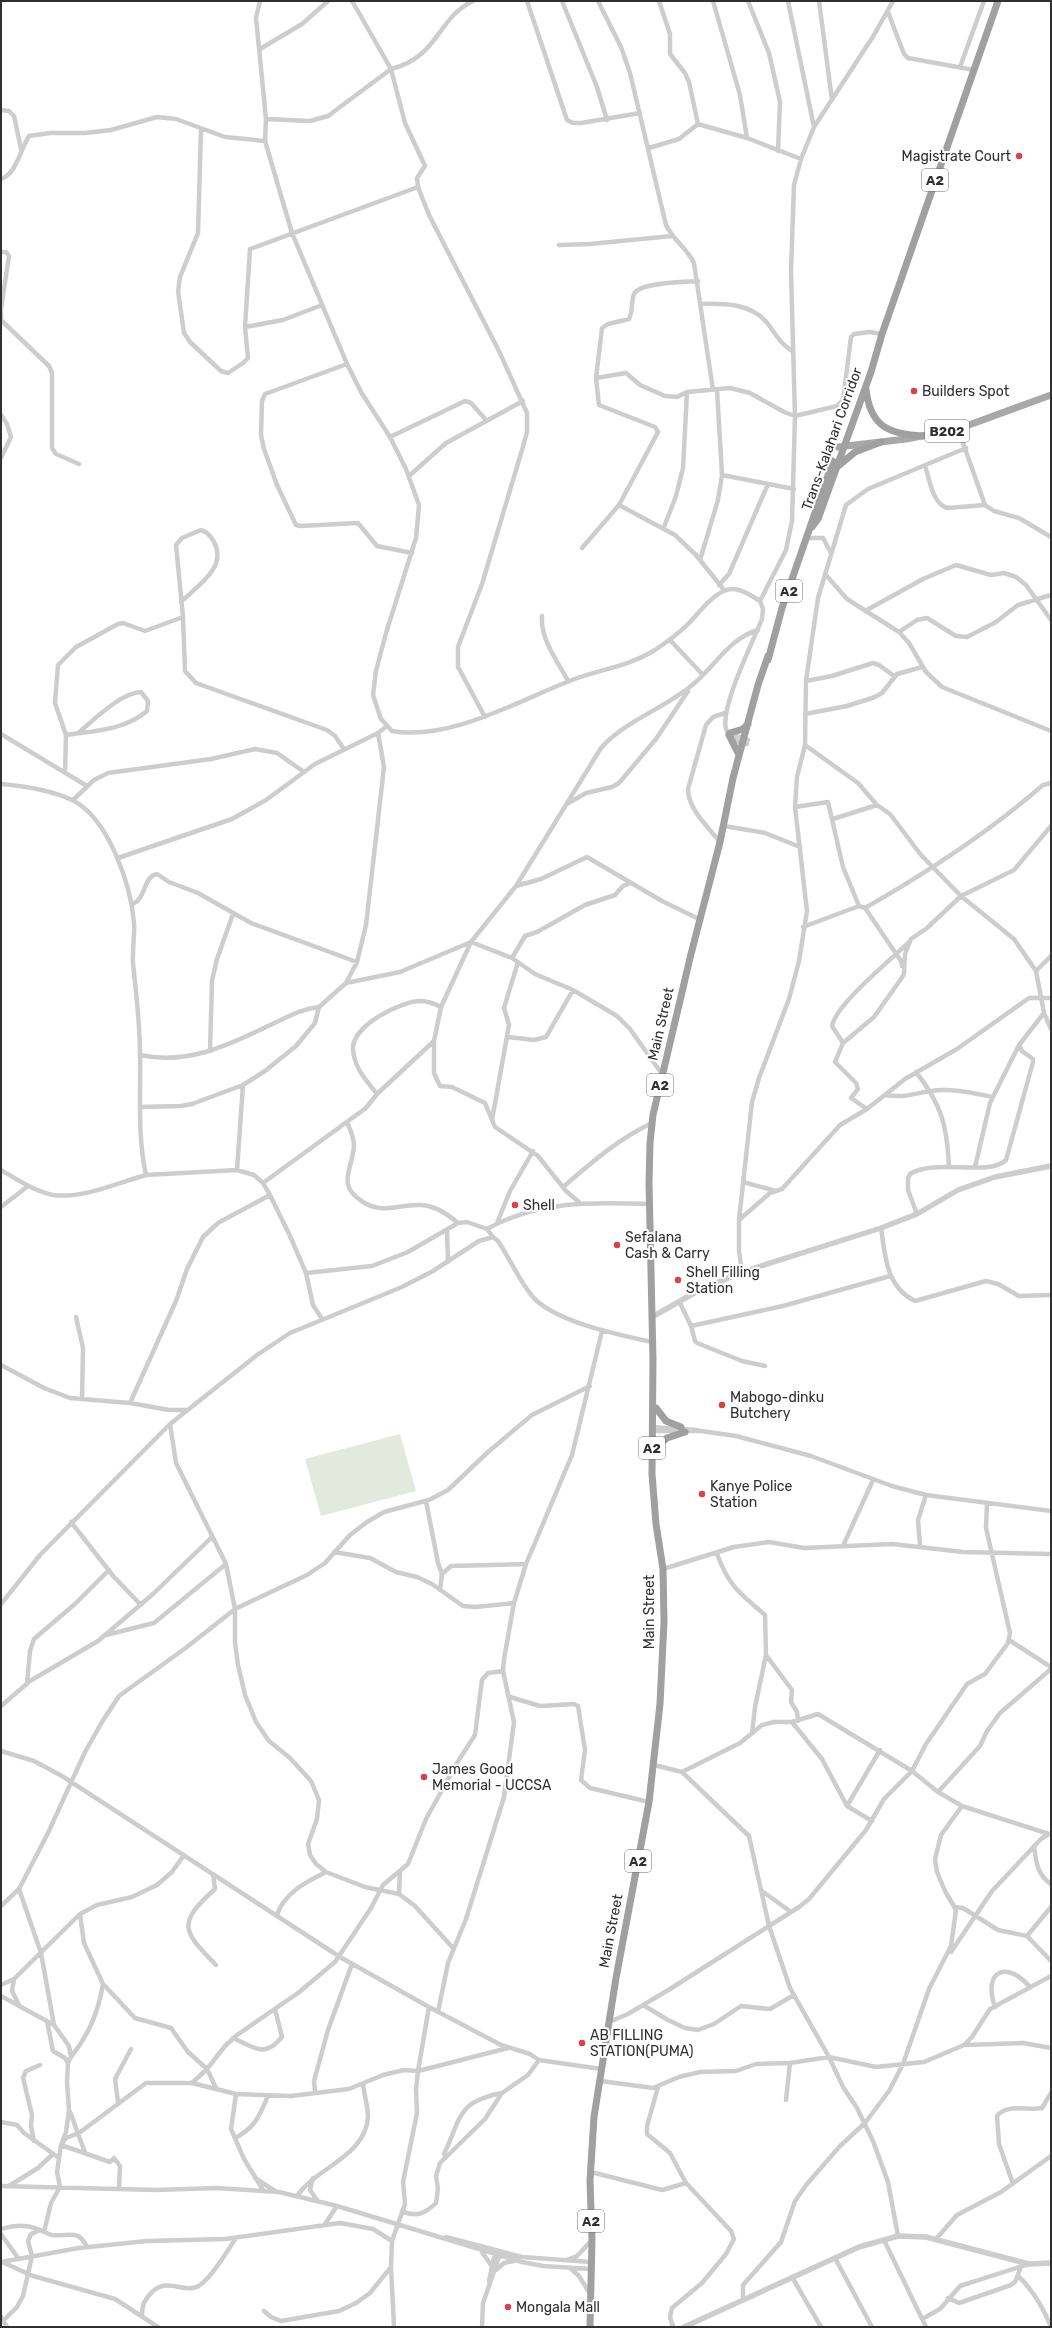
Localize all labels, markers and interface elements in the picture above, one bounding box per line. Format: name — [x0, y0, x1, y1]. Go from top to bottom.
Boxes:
place label: Magistrate Court — [902, 148, 1012, 165]
marker: Magistrate Court — [1014, 151, 1024, 161]
road number: A2 — [922, 169, 948, 191]
street label: Trans-Kalahari Corridor — [798, 365, 866, 513]
place label: Builders Spot — [922, 383, 1010, 400]
marker: Builders Spot — [909, 386, 919, 396]
road number: B202 — [925, 420, 969, 442]
road number: A2 — [776, 580, 802, 602]
street label: Main Street — [644, 985, 678, 1062]
road number: A2 — [647, 1074, 673, 1096]
place label: Shell — [523, 1197, 555, 1214]
marker: Shell — [510, 1200, 520, 1210]
place label: Sefalana Cash & Carry — [625, 1229, 710, 1262]
marker: Sefalana Cash & Carry — [612, 1240, 622, 1250]
place label: Shell Filling Station — [686, 1264, 760, 1297]
marker: Shell Filling Station — [673, 1275, 683, 1285]
place label: Mabogo-dinku Butchery — [730, 1389, 824, 1422]
marker: Mabogo-dinku Butchery — [717, 1400, 727, 1410]
road number: A2 — [639, 1437, 665, 1459]
place label: Kanye Police Station — [710, 1478, 792, 1511]
marker: Kanye Police Station — [697, 1489, 707, 1499]
street label: Main Street — [641, 1574, 658, 1649]
place label: James Good Memorial - UCCSA — [432, 1761, 552, 1794]
marker: James Good Memorial - UCCSA — [419, 1772, 429, 1782]
road number: A2 — [625, 1850, 651, 1872]
street label: Main Street — [596, 1892, 627, 1969]
place label: AB FILLING STATION(PUMA) — [590, 2027, 694, 2060]
marker: AB FILLING STATION(PUMA) — [577, 2038, 587, 2048]
road number: A2 — [578, 2210, 604, 2232]
place label: Mongala Mall — [516, 2299, 600, 2316]
marker: Mongala Mall — [503, 2302, 513, 2312]

